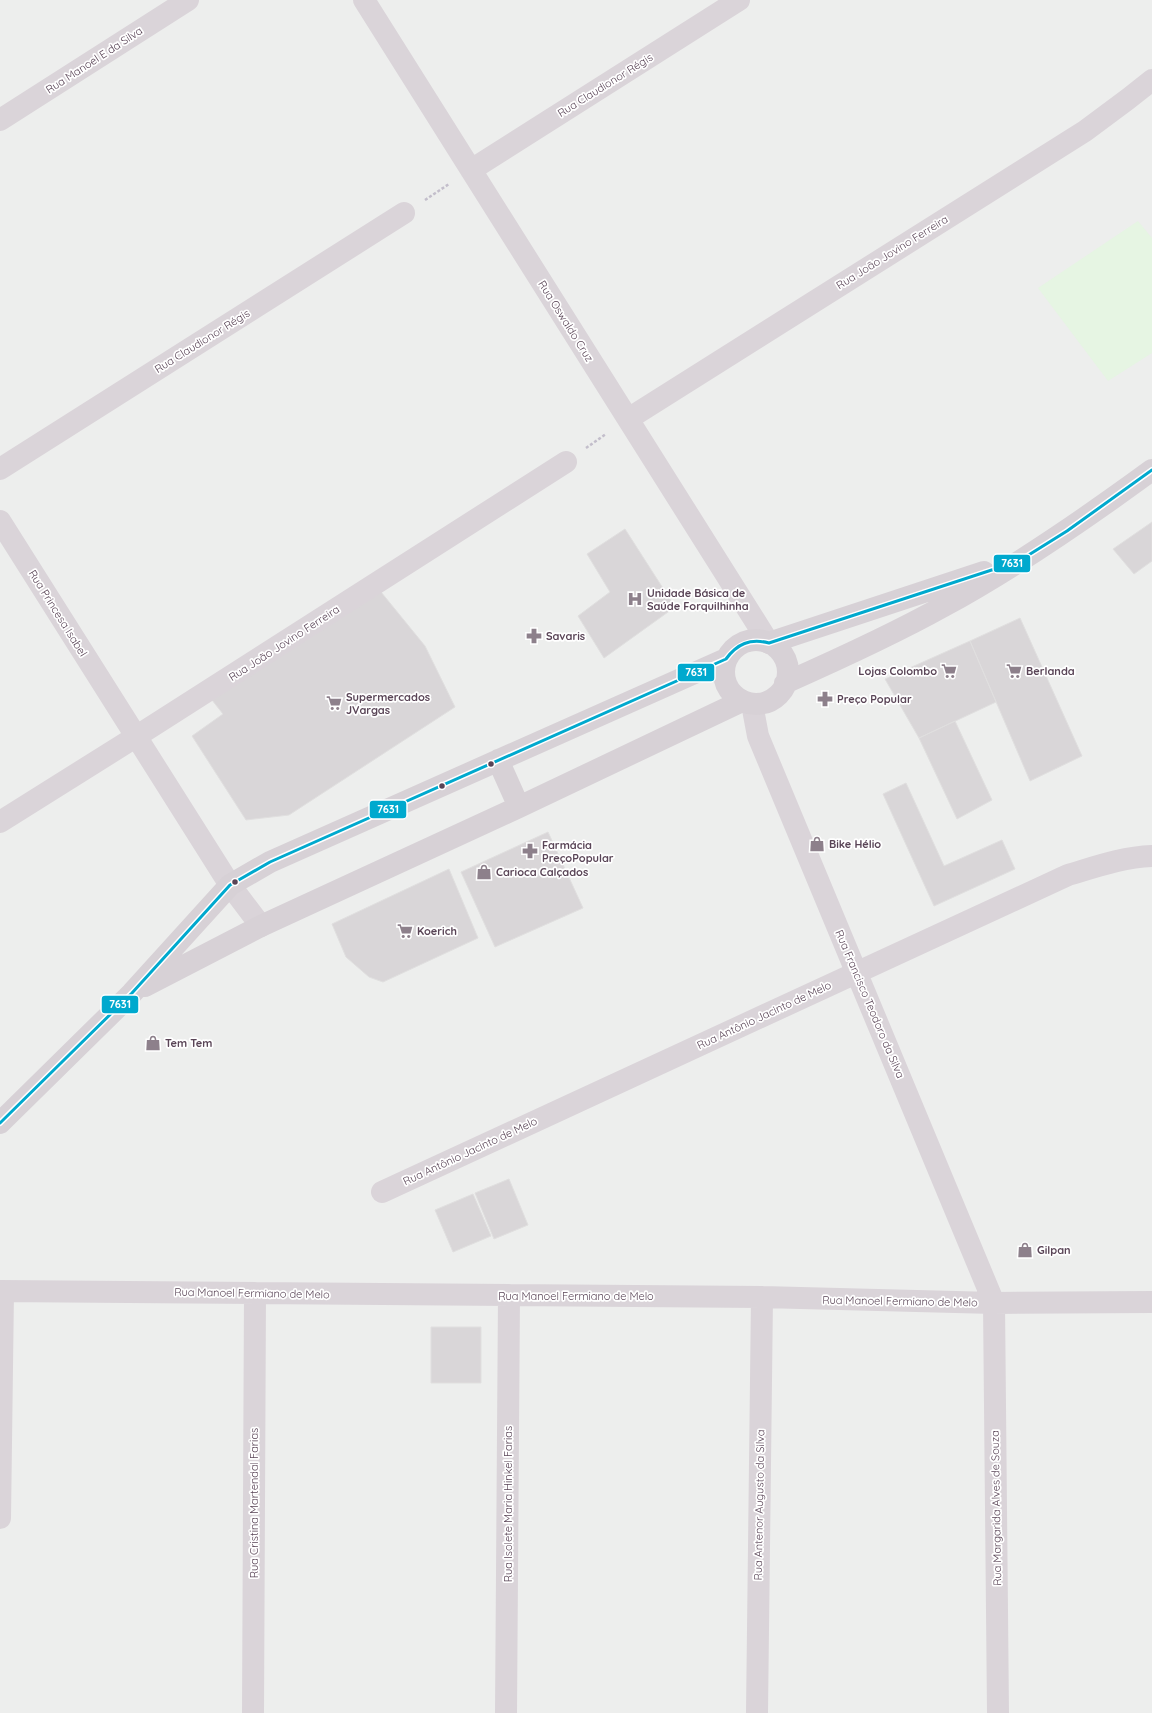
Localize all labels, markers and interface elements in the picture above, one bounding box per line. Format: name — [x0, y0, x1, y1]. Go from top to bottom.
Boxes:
street label: Rua Manoel E da Silva — [43, 23, 145, 97]
street label: Rua Claudionor Régis — [555, 50, 655, 120]
street label: Rua João Jovino Ferreira — [833, 212, 951, 292]
street label: Rua Oswaldo Cruz — [535, 278, 597, 364]
street label: Rua Claudionor Régis — [152, 306, 252, 376]
line badge: 7631 — [993, 554, 1031, 573]
text: 7631 — [1001, 556, 1023, 570]
street label: Rua Princesa Isabel — [26, 567, 90, 659]
place label: Unidade Básica de Saúde Forquilhinha — [647, 586, 749, 613]
hospital icon: Unidade Básica de Saúde Forquilhinha — [626, 590, 644, 608]
street label: Rua João Jovino Ferreira — [226, 602, 342, 684]
pharmacy icon: Savaris — [525, 627, 543, 645]
place label: Savaris — [546, 629, 585, 643]
supermarket icon: Lojas Colombo — [940, 662, 958, 680]
supermarket icon: Berlanda — [1005, 662, 1023, 680]
line badge: 7631 — [677, 663, 715, 682]
place label: Lojas Colombo — [858, 664, 937, 678]
place label: Berlanda — [1026, 664, 1075, 678]
text: 7631 — [685, 665, 707, 679]
place label: Supermercados JVargas — [346, 690, 430, 717]
pharmacy icon: Preço Popular — [816, 690, 834, 708]
place label: Preço Popular — [837, 692, 912, 706]
supermarket icon: Supermercados JVargas — [325, 694, 343, 712]
unlabelled marker — [486, 759, 496, 769]
unlabelled marker — [437, 781, 447, 791]
line badge: 7631 — [369, 800, 407, 819]
text: 7631 — [377, 802, 399, 816]
shop icon: Bike Hélio — [808, 835, 826, 853]
place label: Bike Hélio — [829, 837, 881, 851]
place label: Farmácia PreçoPopular — [542, 838, 614, 865]
pharmacy icon: Farmácia PreçoPopular — [521, 842, 539, 860]
shop icon: Carioca Calçados — [475, 863, 493, 881]
place label: Carioca Calçados — [496, 865, 588, 879]
unlabelled marker — [230, 877, 240, 887]
supermarket icon: Koerich — [396, 922, 414, 940]
place label: Koerich — [417, 924, 457, 938]
street label: Rua Francisco Teodoro da Silva — [832, 928, 908, 1080]
street label: Rua Antônio Jacinto de Melo — [695, 978, 834, 1052]
line badge: 7631 — [101, 995, 139, 1014]
text: 7631 — [109, 997, 131, 1011]
shop icon: Tem Tem — [144, 1034, 162, 1052]
place label: Tem Tem — [165, 1036, 212, 1050]
street label: Rua Antônio Jacinto de Melo — [401, 1114, 540, 1188]
shop icon: Gilpan — [1016, 1241, 1034, 1259]
place label: Gilpan — [1037, 1243, 1071, 1257]
street label: Rua Manoel Fermiano de Melo — [174, 1285, 330, 1301]
street label: Rua Manoel Fermiano de Melo — [498, 1289, 654, 1303]
street label: Rua Manoel Fermiano de Melo — [822, 1293, 978, 1309]
street label: Rua Isolete Maria Hinkel Farias — [501, 1426, 515, 1582]
street label: Rua Cristina Martendal Farias — [247, 1428, 261, 1578]
street label: Rua Antenor Augusto da Silva — [751, 1429, 767, 1581]
street label: Rua Margarida Alves de Souza — [988, 1430, 1004, 1586]

